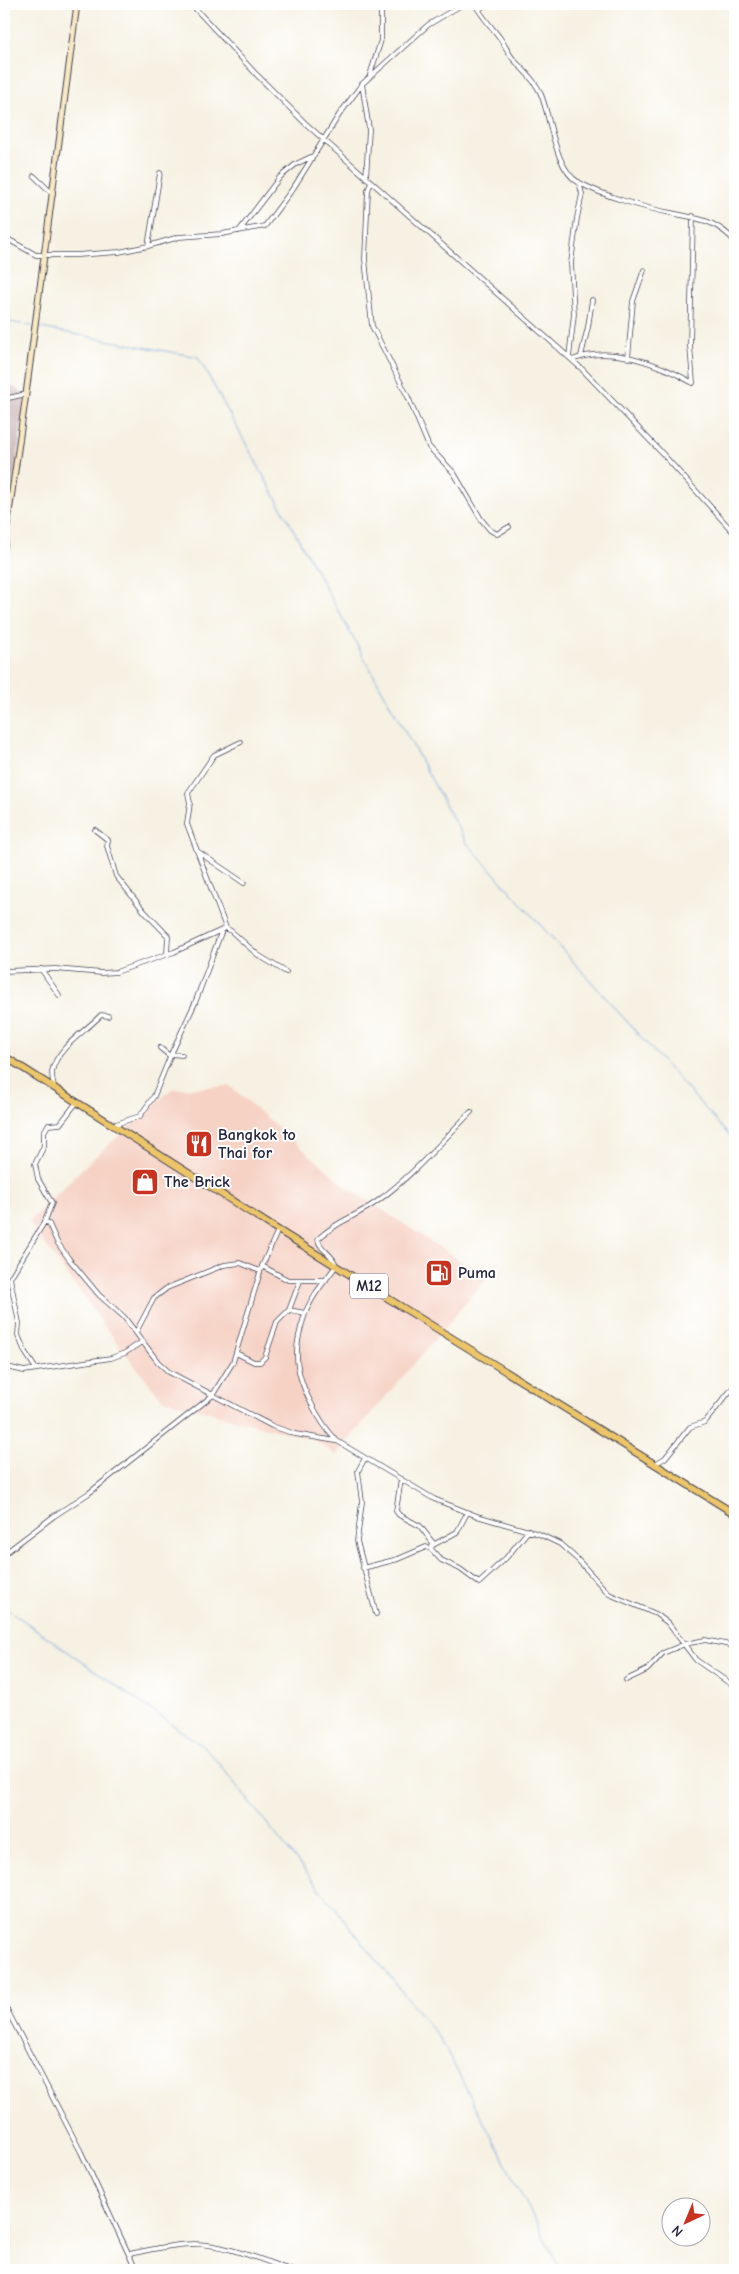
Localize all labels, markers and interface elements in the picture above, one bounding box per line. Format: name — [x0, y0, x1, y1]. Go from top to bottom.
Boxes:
place label: Bangkok to Thai for — [218, 1126, 296, 1162]
restaurant icon: Bangkok to Thai for — [184, 1129, 214, 1159]
shop icon: The Brick — [130, 1167, 160, 1197]
place label: The Brick — [164, 1173, 230, 1191]
fuel station icon: Puma — [424, 1258, 454, 1288]
place label: Puma — [458, 1264, 496, 1282]
road number: M12 — [350, 1274, 388, 1298]
north arrow — [662, 2196, 712, 2246]
text: N — [668, 2222, 687, 2240]

